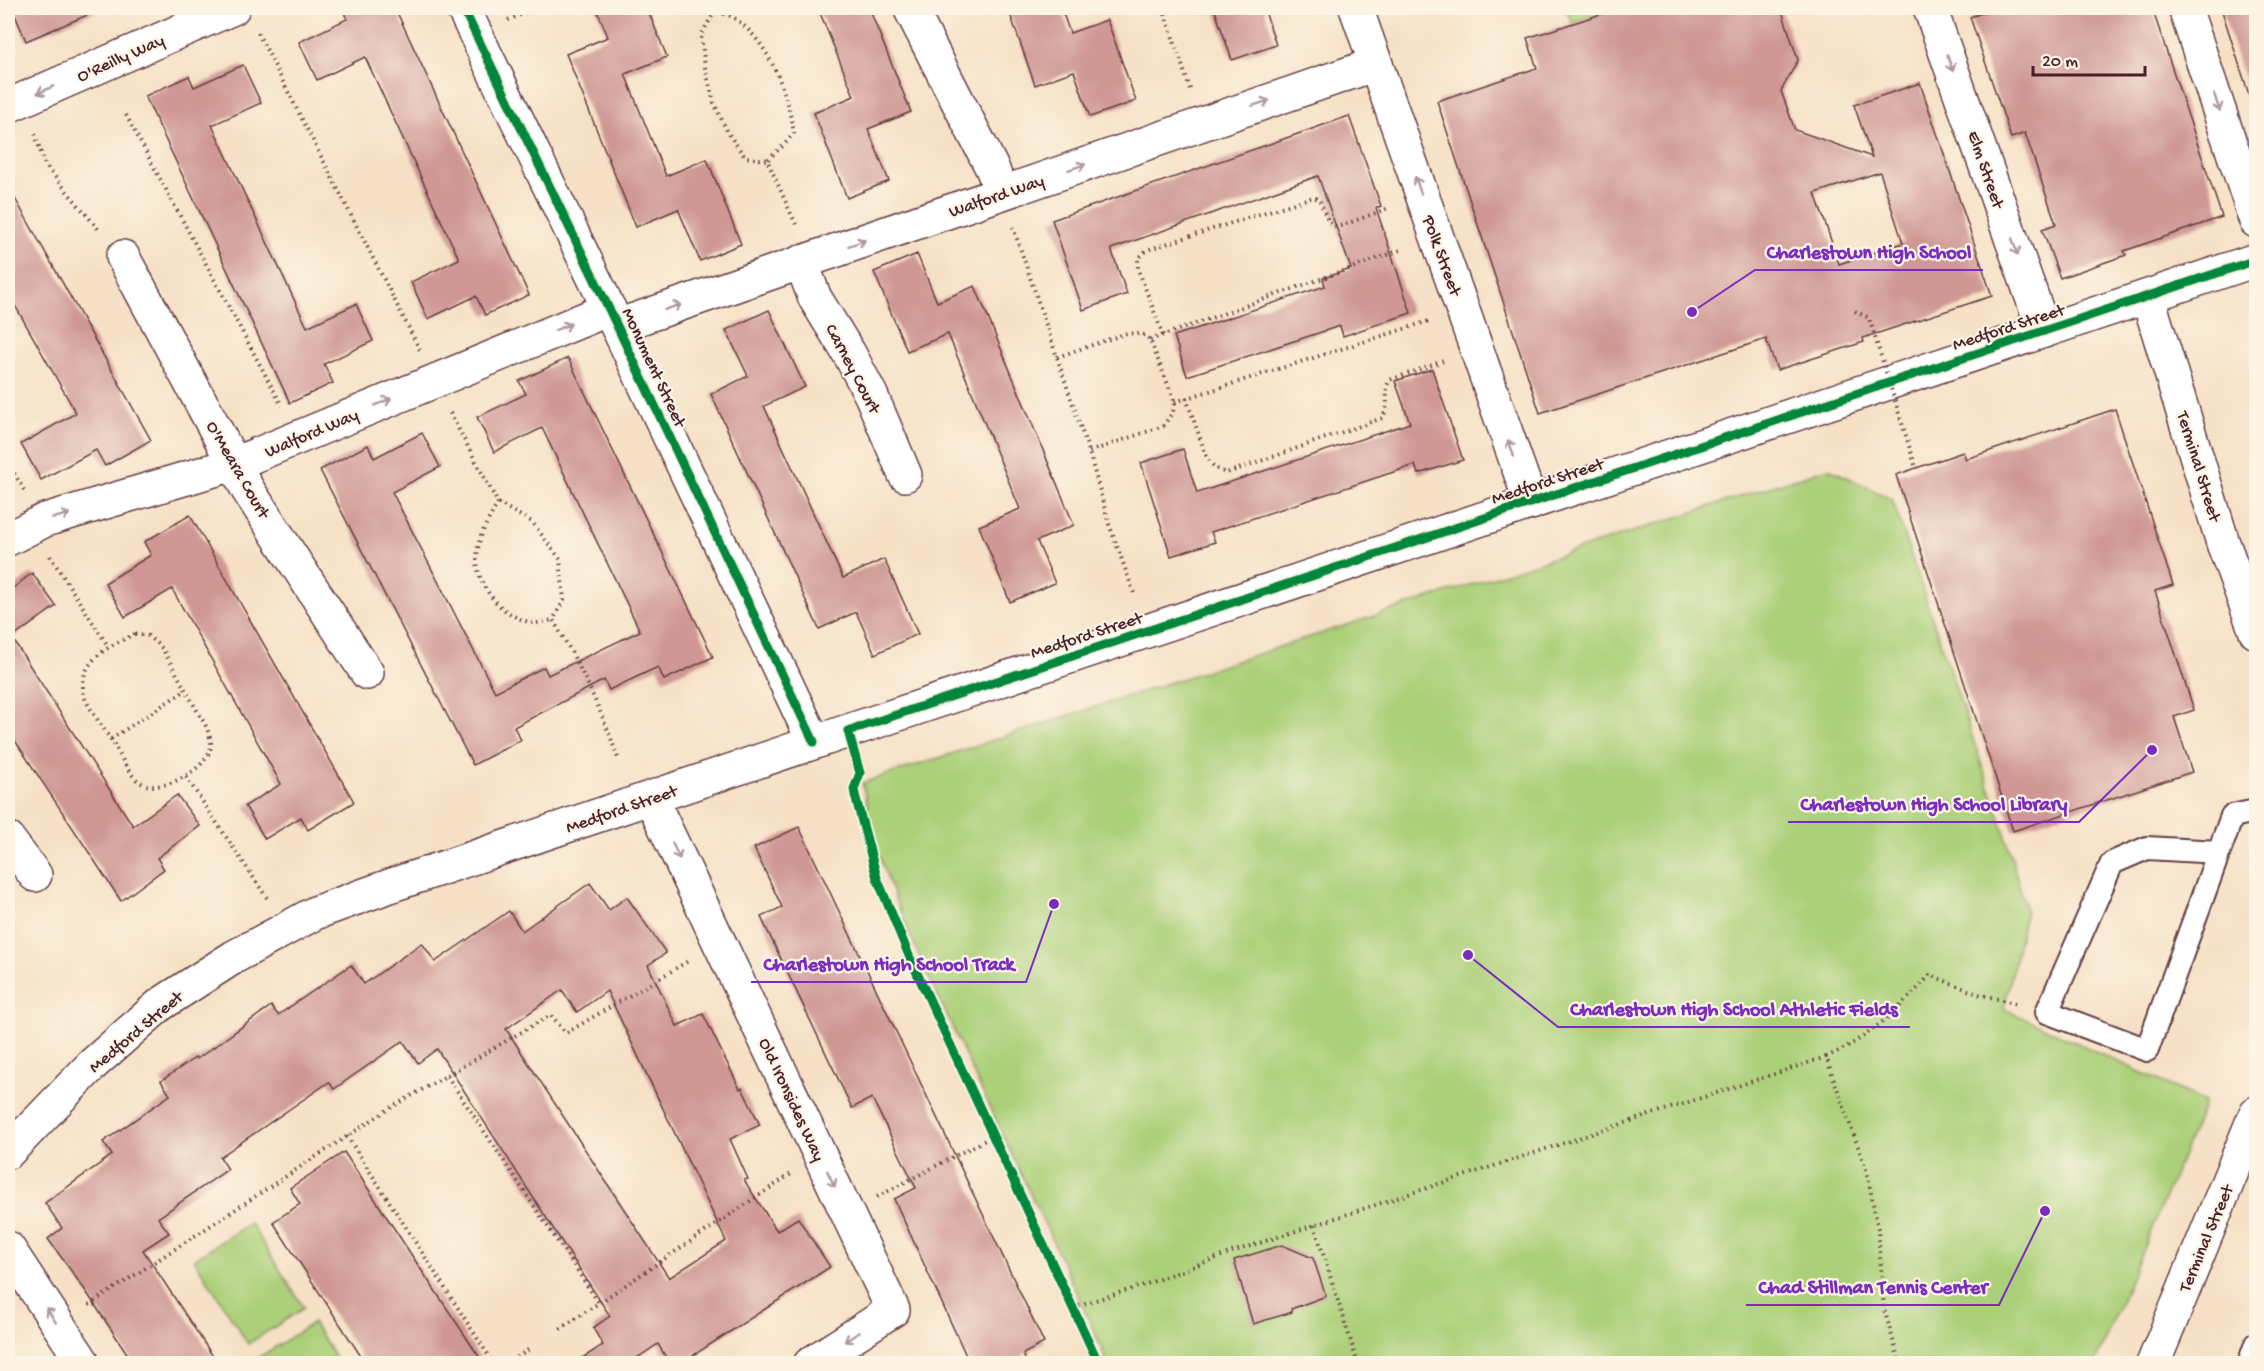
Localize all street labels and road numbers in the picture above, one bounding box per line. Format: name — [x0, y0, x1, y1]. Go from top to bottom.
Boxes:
street label: O'Reilly Way — [74, 31, 168, 88]
street label: Elm Street — [1962, 128, 2008, 213]
street label: Walford Way — [946, 171, 1047, 223]
street label: Polk Street — [1416, 212, 1465, 300]
street label: Medford Street — [1950, 300, 2069, 356]
street label: Monument Street — [616, 305, 690, 432]
street label: Carney Court — [819, 321, 885, 419]
street label: Walford Way — [262, 405, 362, 463]
street label: Terminal Street — [2171, 408, 2225, 526]
street label: O'Meara Court — [200, 418, 274, 524]
street label: Medford Street — [1489, 454, 1608, 510]
street label: Medford Street — [1028, 608, 1147, 664]
street label: Medford Street — [563, 781, 682, 839]
street label: Medford Street — [85, 986, 189, 1078]
street label: Old Ironsides Way — [753, 1035, 829, 1165]
street label: Terminal Street — [2175, 1181, 2240, 1296]

